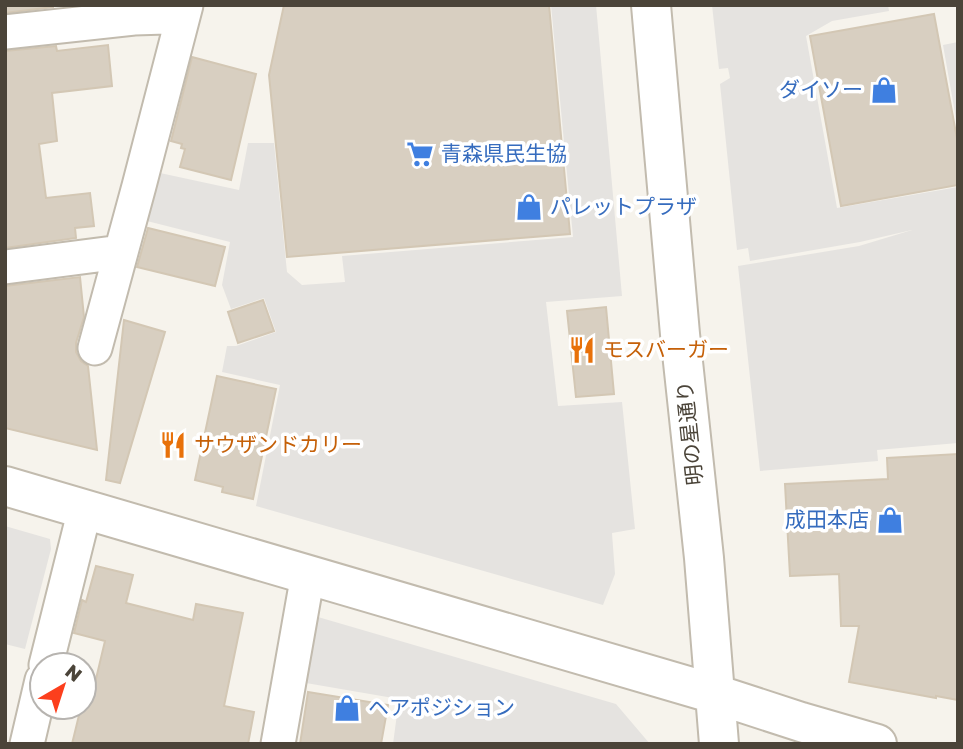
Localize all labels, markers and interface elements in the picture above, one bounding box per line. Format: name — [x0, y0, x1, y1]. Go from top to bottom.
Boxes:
shop icon: ダイソー — [869, 75, 899, 105]
place label: ダイソー — [779, 76, 863, 102]
supermarket icon: 青森県民生協 — [405, 139, 435, 169]
place label: 青森県民生協 — [441, 140, 567, 166]
shop icon: パレットプラザ — [514, 192, 544, 222]
place label: パレットプラザ — [550, 193, 697, 219]
restaurant icon: モスバーガー — [567, 335, 597, 365]
place label: モスバーガー — [603, 336, 729, 362]
street label: 明の星通り — [671, 380, 707, 487]
restaurant icon: サウザンドカリー — [158, 430, 188, 460]
place label: サウザンドカリー — [194, 431, 362, 457]
shop icon: 成田本店 — [875, 505, 905, 535]
place label: 成田本店 — [785, 506, 869, 532]
north arrow — [28, 651, 98, 721]
text: N — [61, 659, 87, 686]
shop icon: ヘアポジション — [332, 693, 362, 723]
place label: ヘアポジション — [368, 694, 515, 720]

